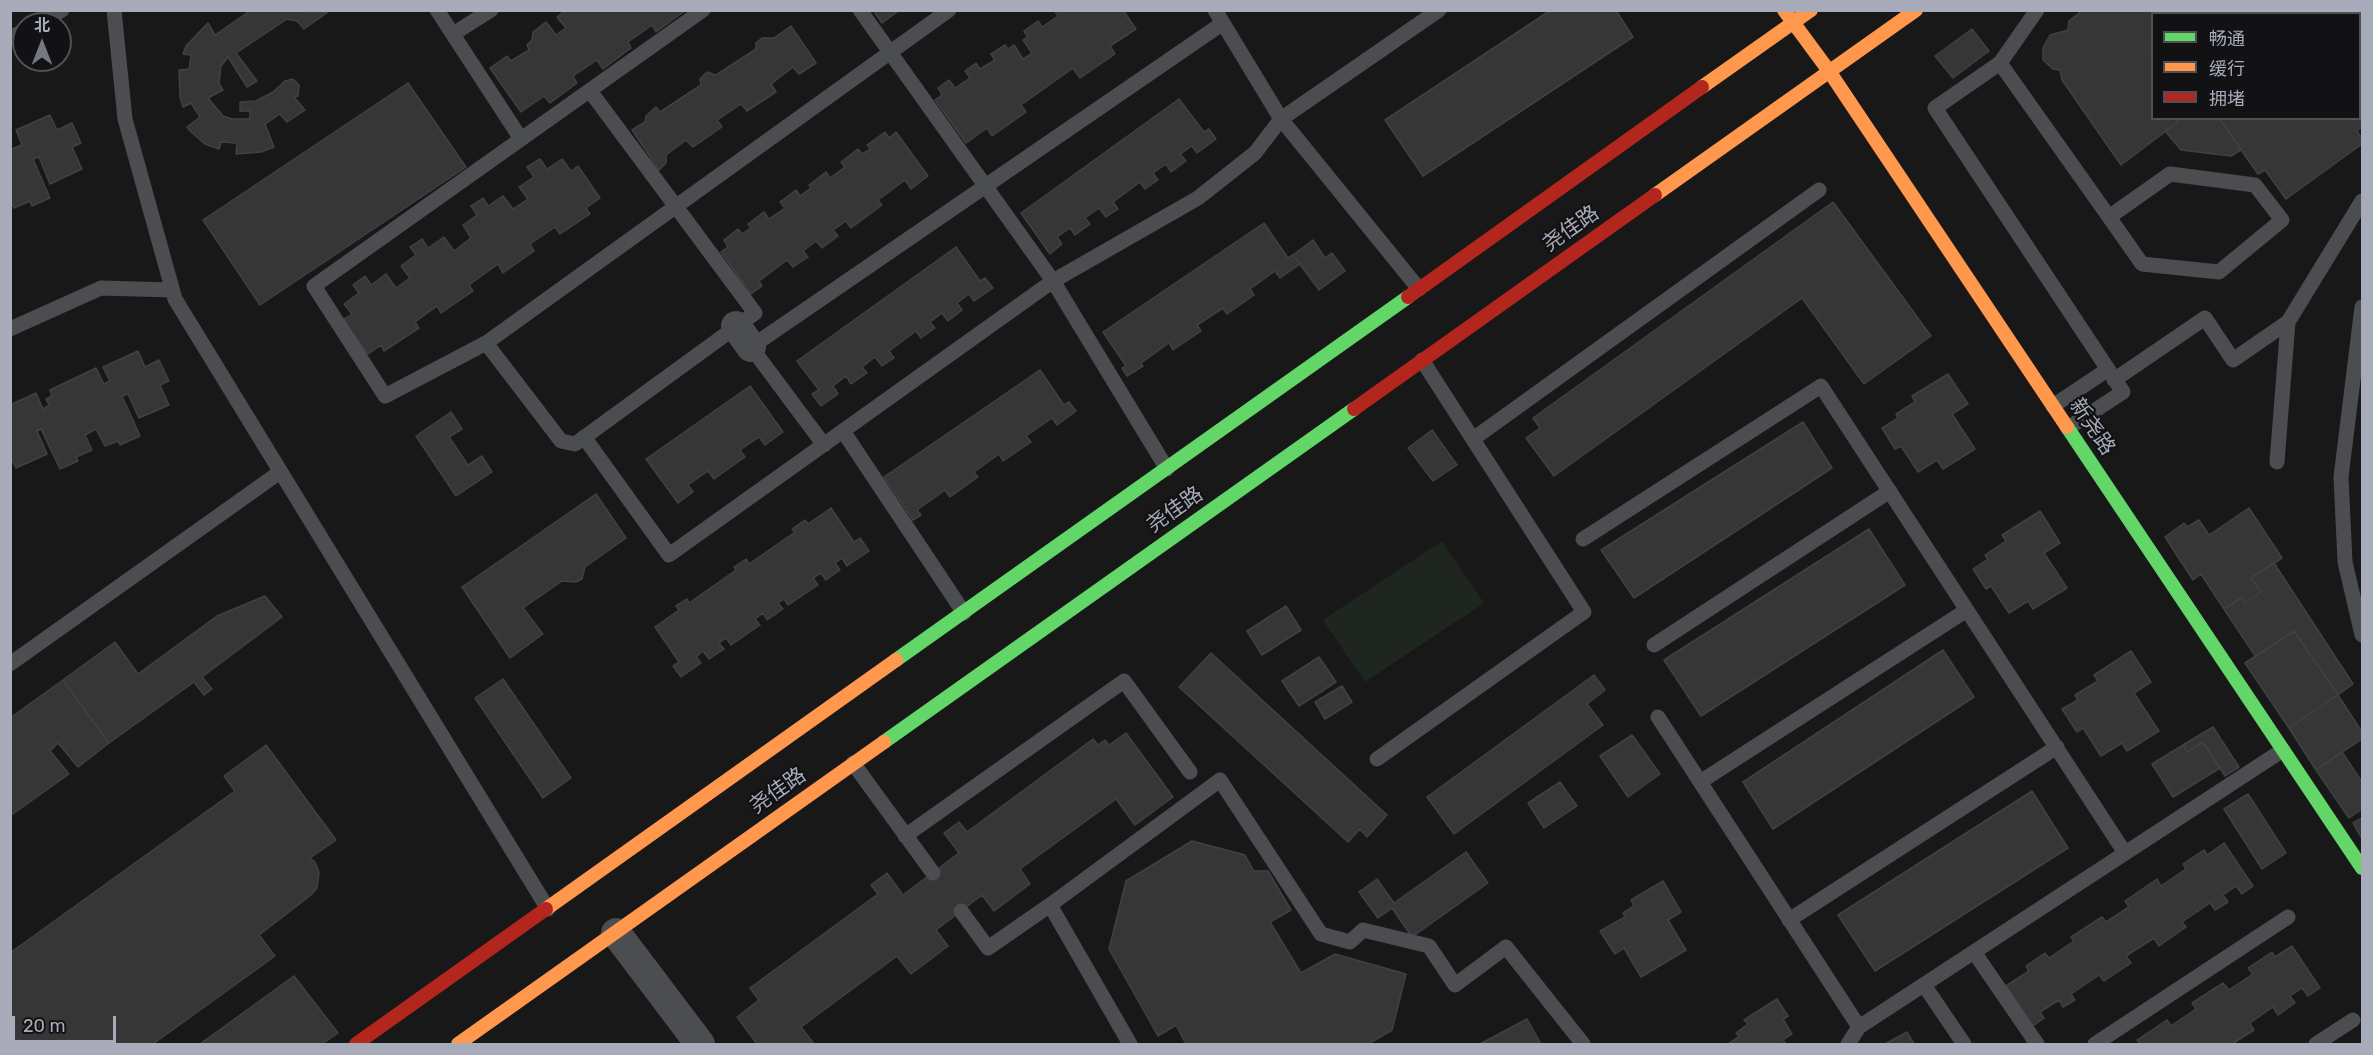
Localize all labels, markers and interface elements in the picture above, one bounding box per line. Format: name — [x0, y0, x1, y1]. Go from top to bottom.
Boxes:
north arrow — [12, 12, 72, 72]
legend — [2151, 12, 2361, 120]
text: 北 — [34, 16, 50, 35]
text: 畅通 — [2209, 28, 2245, 50]
text: 缓行 — [2209, 58, 2245, 80]
text: 拥堵 — [2209, 88, 2245, 110]
street label: 尧佳路 — [1538, 201, 1604, 257]
street label: 新尧路 — [2064, 394, 2120, 460]
street label: 尧佳路 — [1142, 482, 1208, 538]
street label: 尧佳路 — [745, 763, 811, 819]
scale bar — [15, 1004, 118, 1042]
text: 20 m — [23, 1015, 65, 1037]

